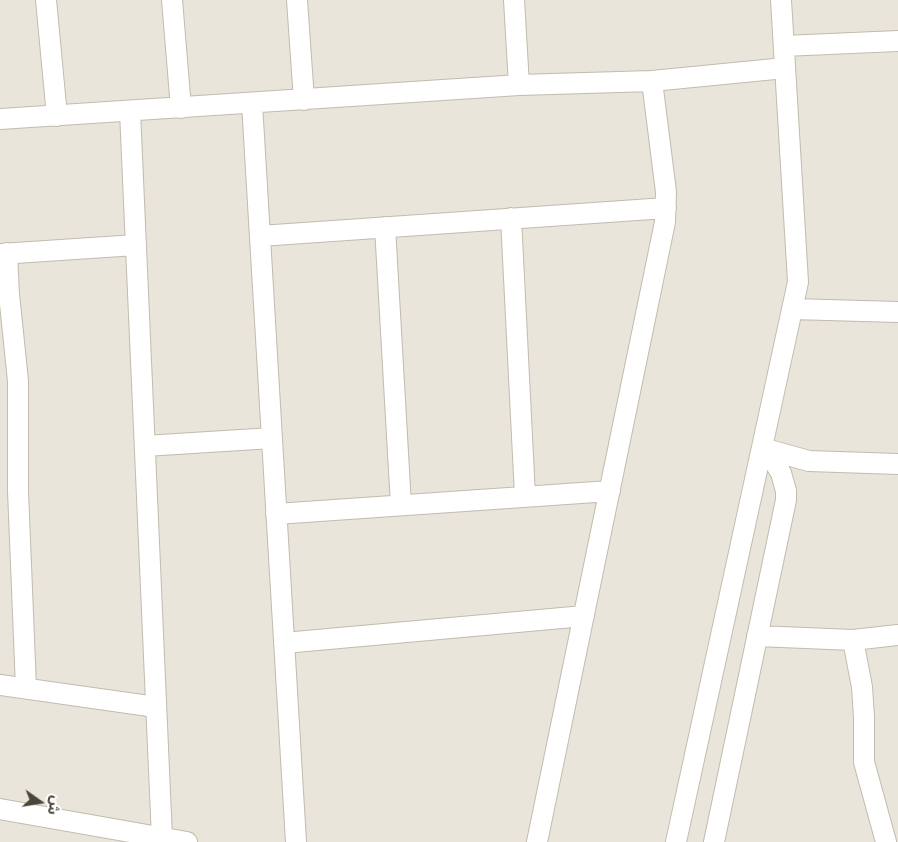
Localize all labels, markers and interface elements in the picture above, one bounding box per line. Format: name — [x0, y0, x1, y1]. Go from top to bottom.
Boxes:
north arrow — [15, 777, 65, 827]
text: ش — [43, 794, 67, 817]

